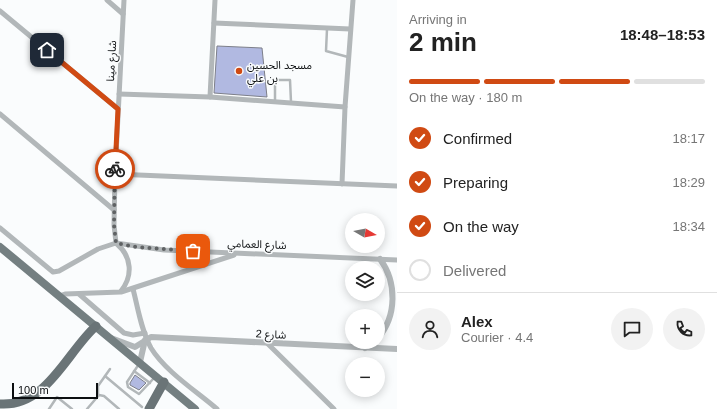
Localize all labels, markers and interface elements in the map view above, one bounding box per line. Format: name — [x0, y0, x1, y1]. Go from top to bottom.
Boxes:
text: Arriving in — [409, 12, 467, 27]
text: 18:48–18:53 — [620, 26, 705, 43]
text: 2 min — [409, 27, 477, 57]
pin — [30, 33, 64, 67]
icon: home — [36, 39, 58, 61]
street label: شارع مينا — [104, 40, 120, 82]
place label: مسجد الحسين بن علي — [247, 59, 312, 88]
marker: مسجد الحسين بن علي — [234, 66, 244, 76]
text: On the way · 180 m — [409, 90, 522, 105]
icon: check — [409, 127, 431, 149]
text: Confirmed — [443, 130, 512, 147]
text: 18:17 — [672, 131, 705, 146]
courier — [95, 149, 135, 189]
icon: bike — [104, 158, 126, 180]
icon: check — [409, 171, 431, 193]
text: Preparing — [443, 174, 508, 191]
text: 18:29 — [672, 175, 705, 190]
north arrow — [345, 213, 385, 253]
map controls — [345, 213, 385, 397]
icon: check — [409, 215, 431, 237]
text: On the way — [443, 218, 519, 235]
text: 18:34 — [672, 219, 705, 234]
pin — [176, 234, 210, 268]
street label: شارع العمامي — [227, 237, 287, 255]
icon: bag — [182, 240, 204, 262]
button: layers — [345, 261, 385, 301]
text: Delivered — [443, 262, 506, 279]
button: person — [409, 308, 451, 350]
button: chat — [611, 308, 653, 350]
button: phone — [663, 308, 705, 350]
button: + — [345, 309, 385, 349]
text: Alex — [461, 313, 493, 330]
street label: شارع 2 — [255, 327, 287, 343]
text: Courier · 4.4 — [461, 330, 533, 345]
button: − — [345, 357, 385, 397]
scale bar — [12, 381, 98, 400]
text: 100 m — [18, 384, 49, 396]

